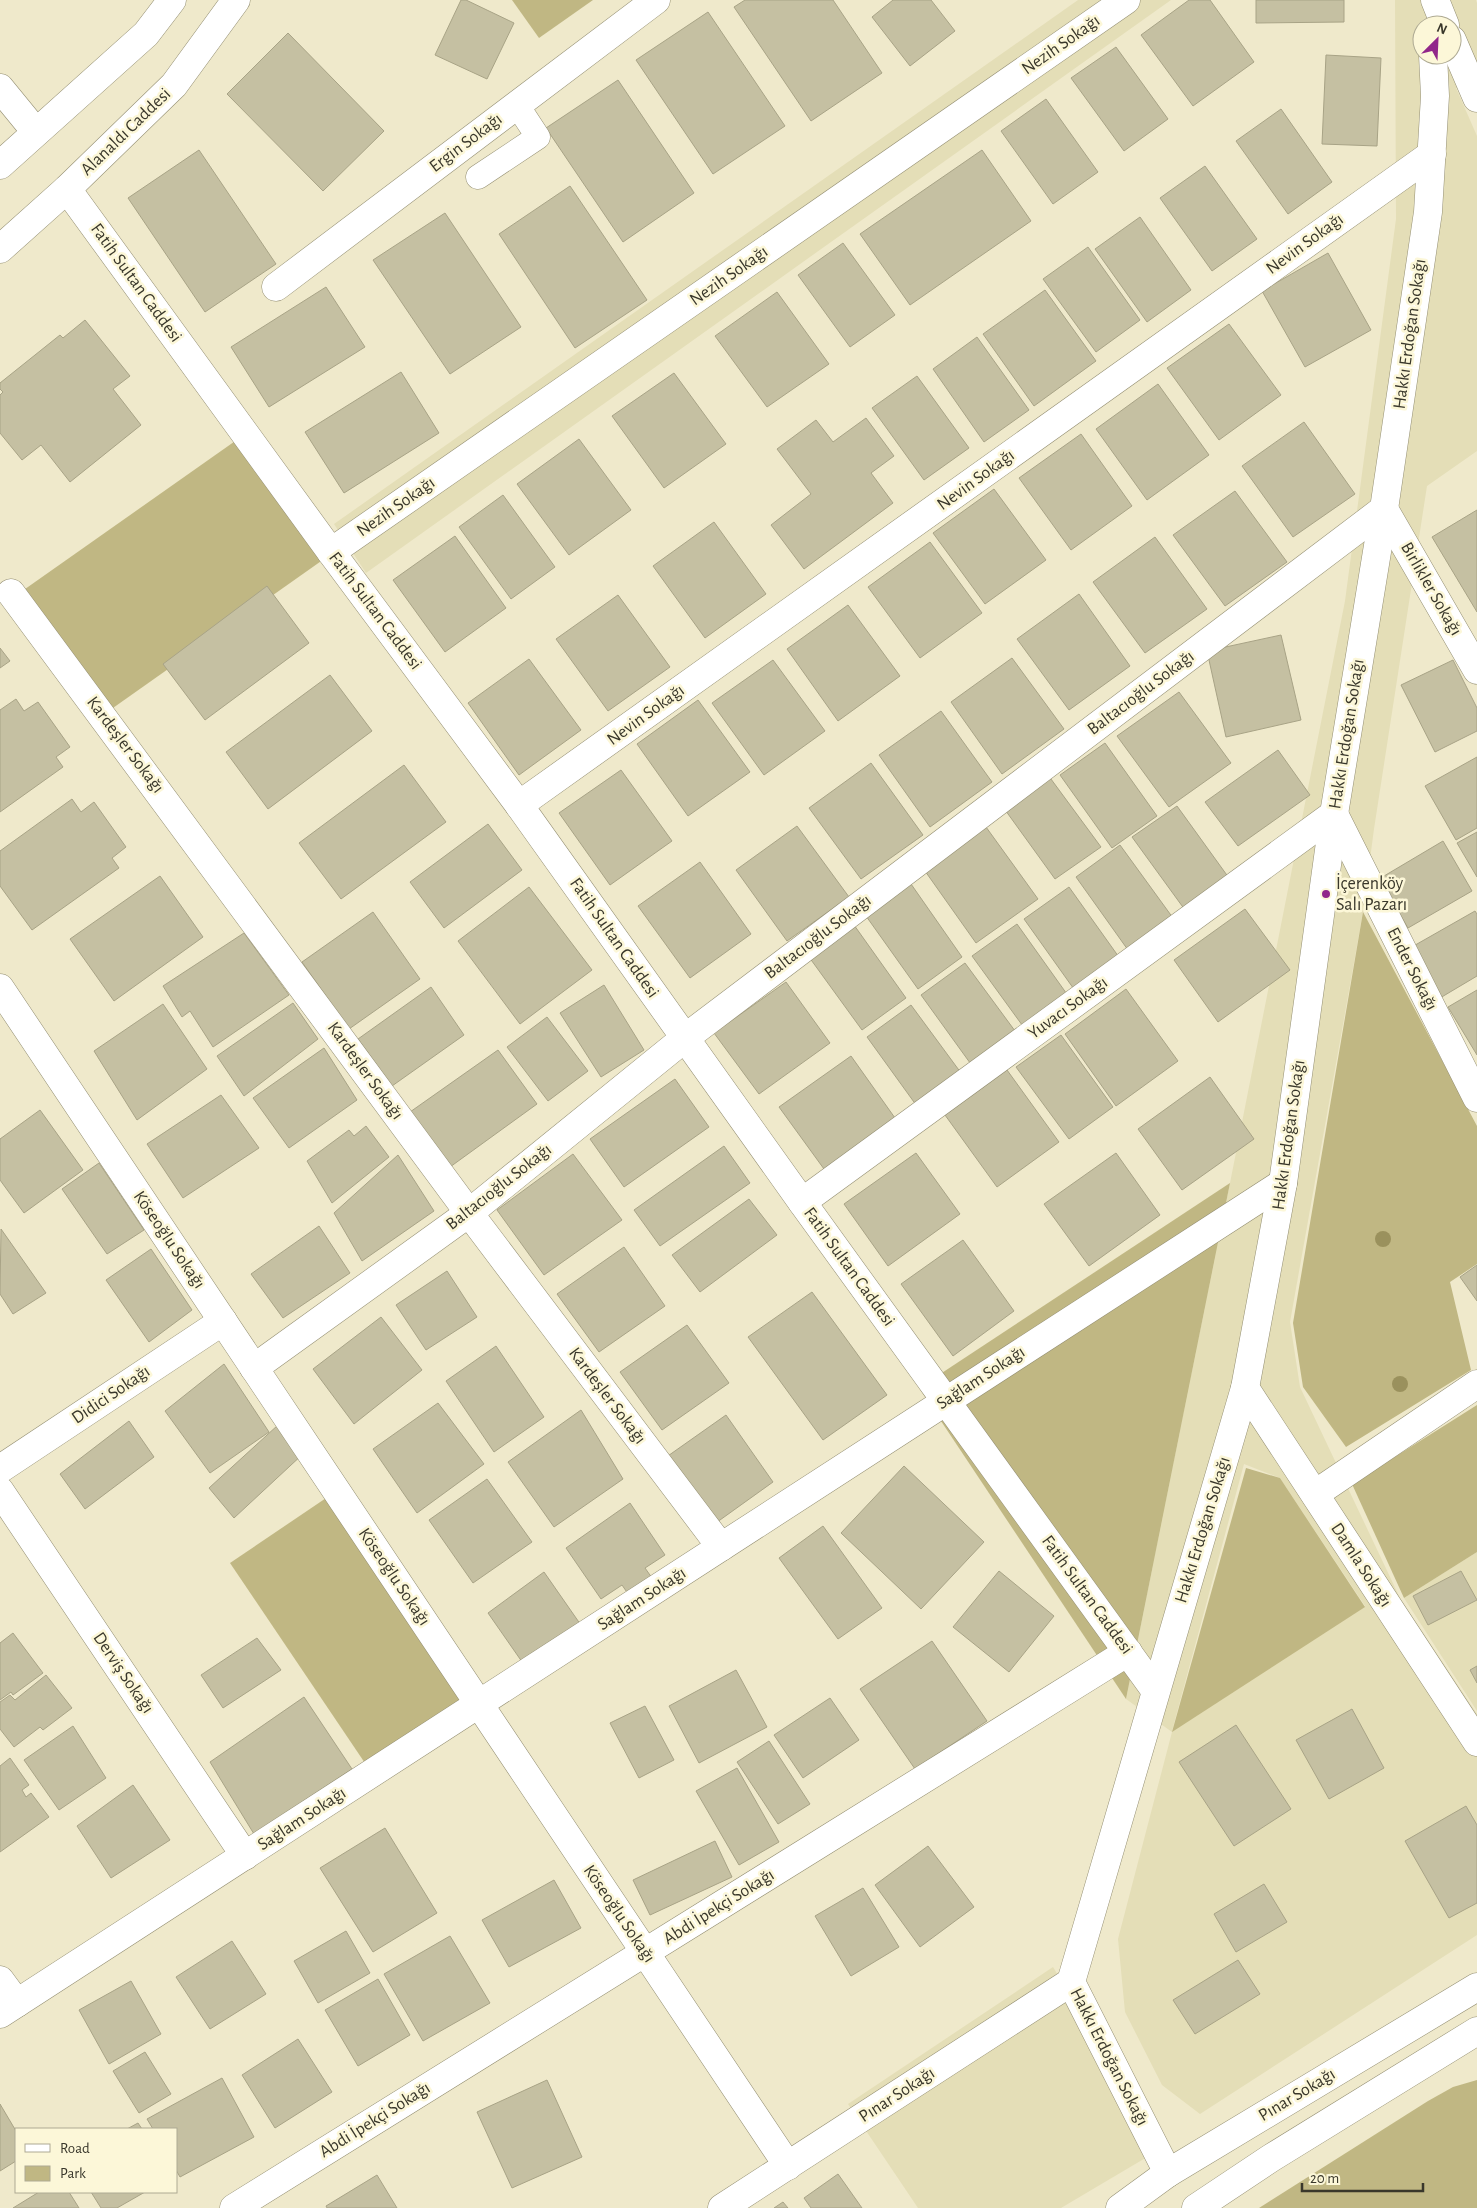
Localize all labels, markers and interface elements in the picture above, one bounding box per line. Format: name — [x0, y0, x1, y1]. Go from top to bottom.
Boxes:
street label: Nezih Sokağı — [1019, 12, 1103, 78]
north arrow — [1412, 15, 1462, 65]
text: N — [1435, 21, 1449, 37]
street label: Alanaldı Caddesi — [78, 85, 174, 179]
street label: Ergin Sokağı — [426, 110, 506, 176]
street label: Nevin Sokağı — [1263, 210, 1347, 278]
street label: Fatih Sultan Caddesi — [87, 220, 185, 346]
street label: Nezih Sokağı — [687, 243, 771, 309]
street label: Hakkı Erdoğan Sokağı — [1391, 258, 1429, 410]
street label: Nevin Sokağı — [934, 446, 1018, 514]
street label: Nezih Sokağı — [354, 474, 438, 540]
street label: Birlikler Sokağı — [1397, 539, 1465, 639]
street label: Fatih Sultan Caddesi — [325, 549, 425, 673]
street label: Baltacıoğlu Sokağı — [1084, 647, 1198, 739]
street label: Hakkı Erdoğan Sokağı — [1326, 658, 1368, 810]
street label: Nevin Sokağı — [604, 681, 688, 749]
street label: Kardeşler Sokağı — [83, 693, 167, 797]
place label: İçerenköy Salı Pazarı — [1336, 873, 1407, 914]
street label: Fatih Sultan Caddesi — [566, 875, 662, 1001]
marker: İçerenköy Salı Pazarı — [1320, 888, 1332, 900]
street label: Baltacıoğlu Sokağı — [761, 891, 875, 983]
street label: Ender Sokağı — [1383, 925, 1441, 1013]
street label: Yuvacı Sokağı — [1025, 973, 1111, 1043]
street label: Kardeşler Sokağı — [324, 1019, 406, 1123]
street label: Hakkı Erdoğan Sokağı — [1270, 1059, 1308, 1211]
street label: Baltacıoğlu Sokağı — [443, 1140, 555, 1234]
street label: Köseoğlu Sokağı — [130, 1188, 208, 1292]
street label: Fatih Sultan Caddesi — [800, 1204, 898, 1330]
street label: Sağlam Sokağı — [934, 1343, 1028, 1413]
street label: Kardeşler Sokağı — [565, 1344, 649, 1448]
street label: Didici Sokağı — [69, 1362, 153, 1428]
street label: Hakkı Erdoğan Sokağı — [1172, 1455, 1234, 1605]
street label: Damla Sokağı — [1327, 1520, 1395, 1610]
street label: Köseoğlu Sokağı — [355, 1525, 433, 1629]
street label: Fatih Sultan Caddesi — [1038, 1532, 1136, 1658]
street label: Sağlam Sokağı — [595, 1564, 689, 1634]
street label: Derviş Sokağı — [89, 1629, 157, 1717]
street label: Sağlam Sokağı — [255, 1784, 349, 1854]
street label: Köseoğlu Sokağı — [580, 1862, 658, 1966]
street label: Abdi İpekçi Sokağı — [659, 1864, 778, 1948]
street label: Hakkı Erdoğan Sokağı — [1067, 1985, 1151, 2129]
street label: Pınar Sokağı — [856, 2064, 938, 2126]
street label: Pınar Sokağı — [1255, 2065, 1339, 2125]
street label: Abdi İpekçi Sokağı — [315, 2077, 434, 2161]
legend — [15, 2128, 178, 2193]
text: Road — [60, 2141, 90, 2156]
scale bar — [1302, 2160, 1423, 2192]
text: Park — [60, 2166, 86, 2181]
text: 20 m — [1310, 2171, 1339, 2186]

